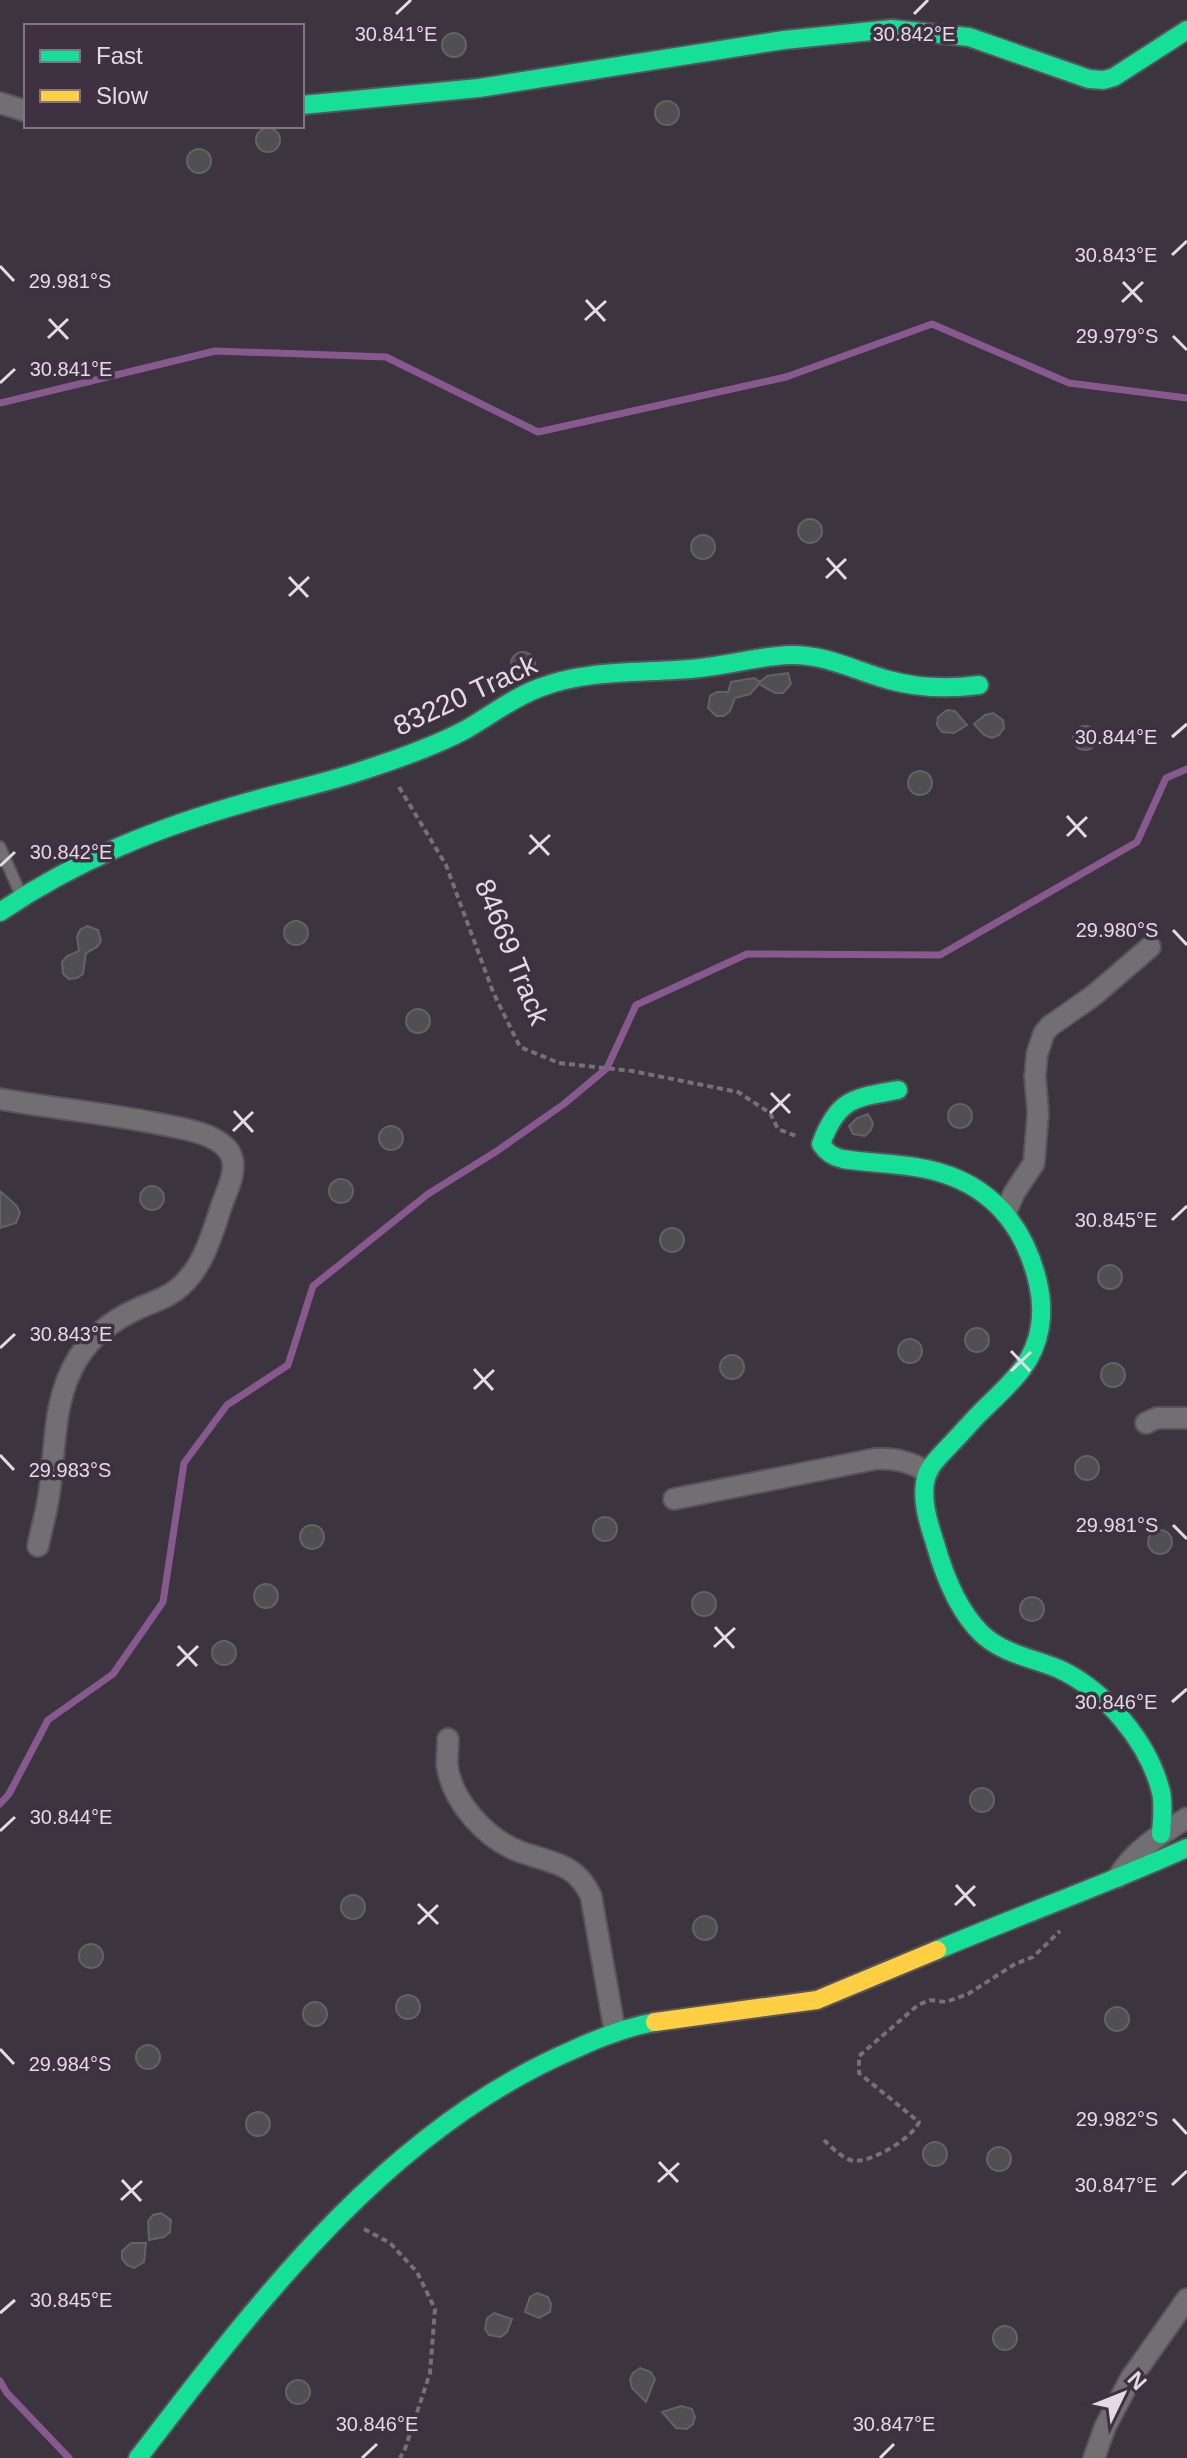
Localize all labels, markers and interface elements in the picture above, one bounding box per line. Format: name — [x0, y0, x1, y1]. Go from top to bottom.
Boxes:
text: 30.841°E — [355, 23, 437, 45]
text: 30.842°E — [873, 23, 955, 45]
legend — [24, 24, 304, 128]
text: Fast — [96, 42, 143, 69]
text: Slow — [96, 82, 149, 109]
text: 30.843°E — [1075, 244, 1157, 266]
text: 29.981°S — [29, 270, 111, 292]
text: 29.979°S — [1076, 325, 1158, 347]
text: 30.841°E — [30, 358, 112, 380]
street label: 83220 Track — [389, 648, 542, 742]
text: 30.844°E — [1075, 726, 1157, 748]
text: 30.842°E — [30, 841, 112, 863]
street label: 84669 Track — [469, 875, 556, 1030]
text: 29.980°S — [1076, 919, 1158, 941]
text: 30.845°E — [1075, 1209, 1157, 1231]
text: 30.843°E — [30, 1323, 112, 1345]
text: 29.983°S — [29, 1459, 111, 1481]
text: 29.981°S — [1076, 1514, 1158, 1536]
text: 30.846°E — [1075, 1691, 1157, 1713]
text: 30.844°E — [30, 1806, 112, 1828]
text: 29.984°S — [29, 2053, 111, 2075]
text: 29.982°S — [1076, 2108, 1158, 2130]
text: 30.847°E — [1075, 2174, 1157, 2196]
text: 30.845°E — [30, 2289, 112, 2311]
north arrow — [1083, 2354, 1163, 2434]
text: N — [1123, 2366, 1152, 2395]
text: 30.846°E — [336, 2413, 418, 2435]
text: 30.847°E — [853, 2413, 935, 2435]

